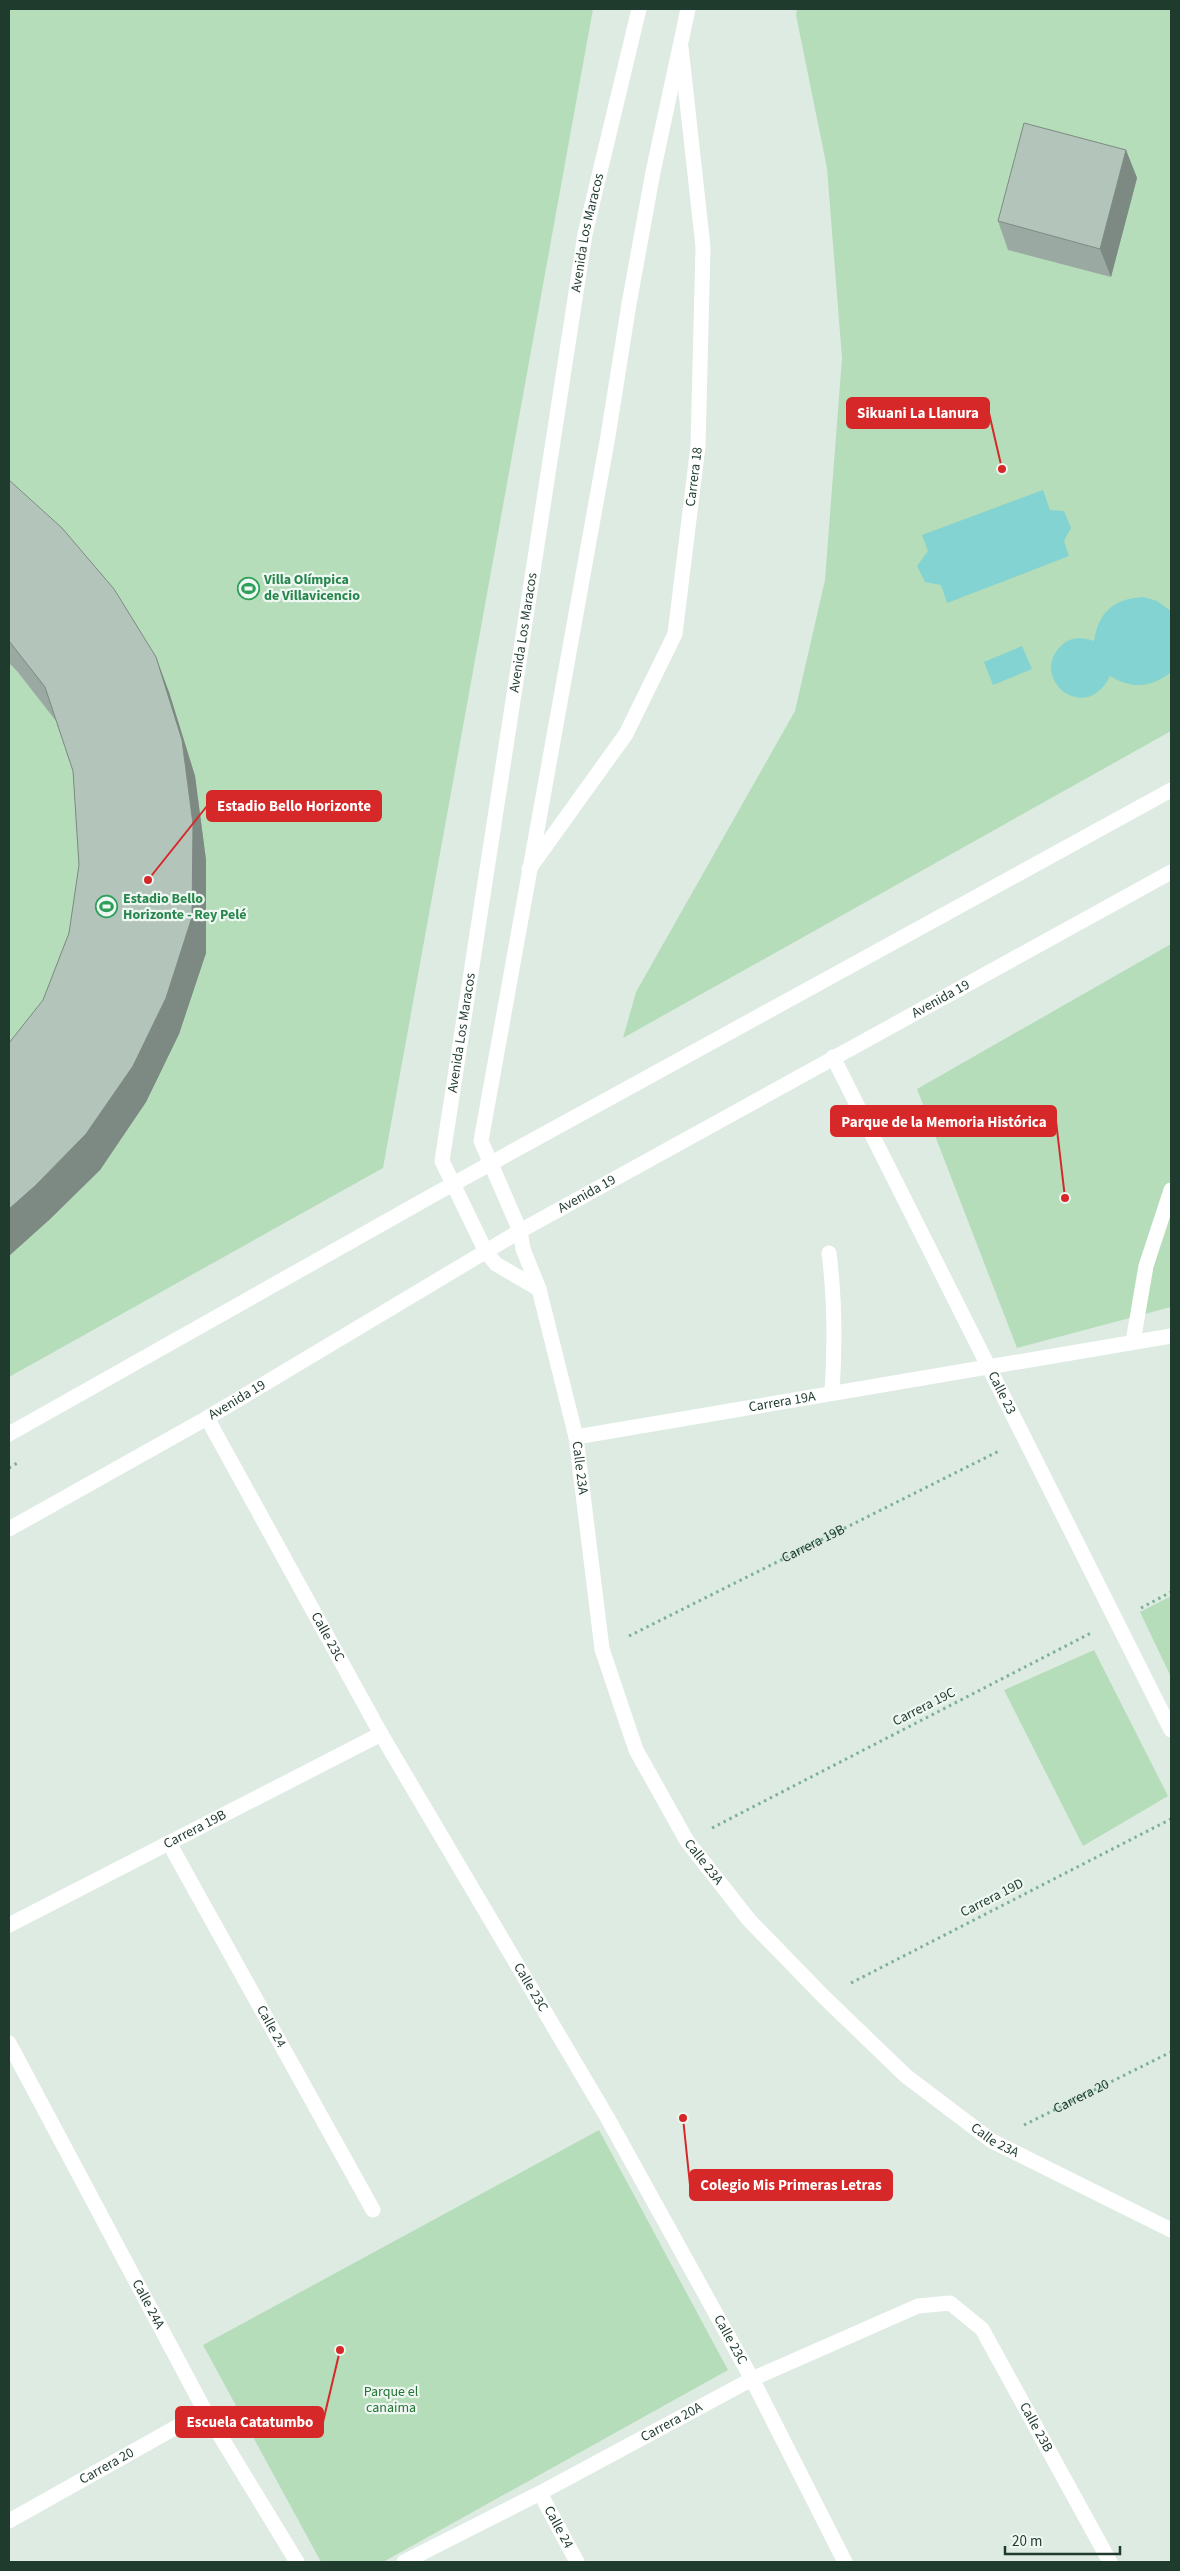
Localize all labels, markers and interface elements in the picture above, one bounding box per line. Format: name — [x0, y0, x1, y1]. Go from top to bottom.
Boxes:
street label: Avenida Los Maracos — [566, 171, 609, 294]
callout: Sikuani La Llanura — [847, 398, 989, 428]
text: Sikuani La Llanura — [857, 403, 979, 424]
street label: Carrera 18 — [681, 446, 708, 508]
place label: Villa Olímpica de Villavicencio — [263, 570, 360, 606]
street label: Avenida Los Maracos — [504, 571, 543, 694]
sports icon: Villa Olímpica de Villavicencio — [236, 576, 260, 600]
callout: Estadio Bello Horizonte — [207, 791, 381, 821]
text: Estadio Bello Horizonte — [217, 796, 371, 817]
place label: Estadio Bello Horizonte - Rey Pelé — [123, 889, 247, 925]
sports icon: Estadio Bello Horizonte - Rey Pelé — [95, 895, 119, 919]
street label: Avenida Los Maracos — [443, 972, 481, 1094]
street label: Avenida 19 — [908, 975, 973, 1023]
callout: Parque de la Memoria Histórica — [831, 1106, 1056, 1136]
text: Parque de la Memoria Histórica — [841, 1112, 1047, 1133]
street label: Avenida 19 — [554, 1170, 620, 1218]
street label: Calle 23 — [983, 1368, 1021, 1418]
street label: Avenida 19 — [205, 1375, 270, 1425]
street label: Carrera 19A — [747, 1386, 817, 1418]
street label: Calle 23A — [567, 1440, 593, 1496]
street label: Carrera 19B — [778, 1520, 848, 1568]
street label: Calle 23C — [306, 1609, 349, 1665]
street label: Carrera 19C — [889, 1683, 959, 1731]
street label: Carrera 19B — [160, 1805, 230, 1854]
street label: Calle 23A — [679, 1835, 728, 1890]
street label: Carrera 19D — [957, 1874, 1027, 1922]
street label: Calle 23C — [508, 1959, 553, 2016]
street label: Calle 24 — [251, 2002, 291, 2052]
street label: Carrera 20 — [1050, 2074, 1113, 2119]
street label: Calle 23A — [966, 2118, 1023, 2163]
callout: Colegio Mis Primeras Letras — [690, 2170, 892, 2200]
text: Colegio Mis Primeras Letras — [700, 2175, 882, 2196]
street label: Calle 24A — [127, 2276, 170, 2333]
street label: Calle 23C — [708, 2311, 752, 2368]
park label: Parque el canaima — [364, 2382, 419, 2418]
street label: Carrera 20A — [637, 2397, 706, 2447]
street label: Calle 23B — [1014, 2399, 1058, 2456]
callout: Escuela Catatumbo — [176, 2407, 323, 2437]
text: Escuela Catatumbo — [187, 2412, 313, 2433]
street label: Carrera 20 — [76, 2443, 138, 2490]
street label: Calle 24 — [539, 2502, 578, 2552]
scale bar — [1005, 2524, 1120, 2556]
text: 20 m — [1012, 2531, 1042, 2552]

